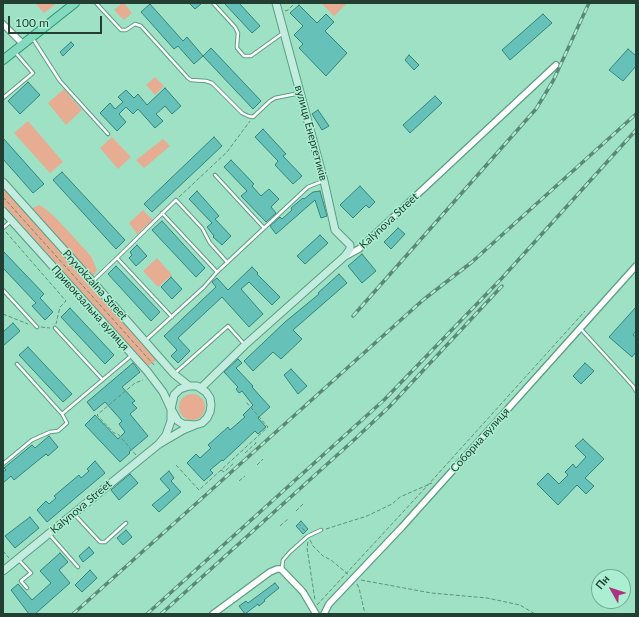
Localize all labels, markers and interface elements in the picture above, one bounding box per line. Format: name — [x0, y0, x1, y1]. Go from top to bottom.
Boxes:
scale bar — [10, 8, 104, 34]
text: 100 m — [15, 15, 49, 30]
street label: вулиця Енергетиків — [292, 84, 330, 182]
street label: Kalynova Street — [357, 190, 421, 252]
street label: Pryvokzalna Street — [60, 247, 130, 323]
street label: Привокзальна вулиця — [48, 263, 132, 353]
street label: Соборна вулиця — [448, 405, 512, 475]
street label: Kalynova Street — [48, 478, 114, 536]
north arrow — [591, 569, 631, 609]
text: Пн — [592, 572, 612, 591]

